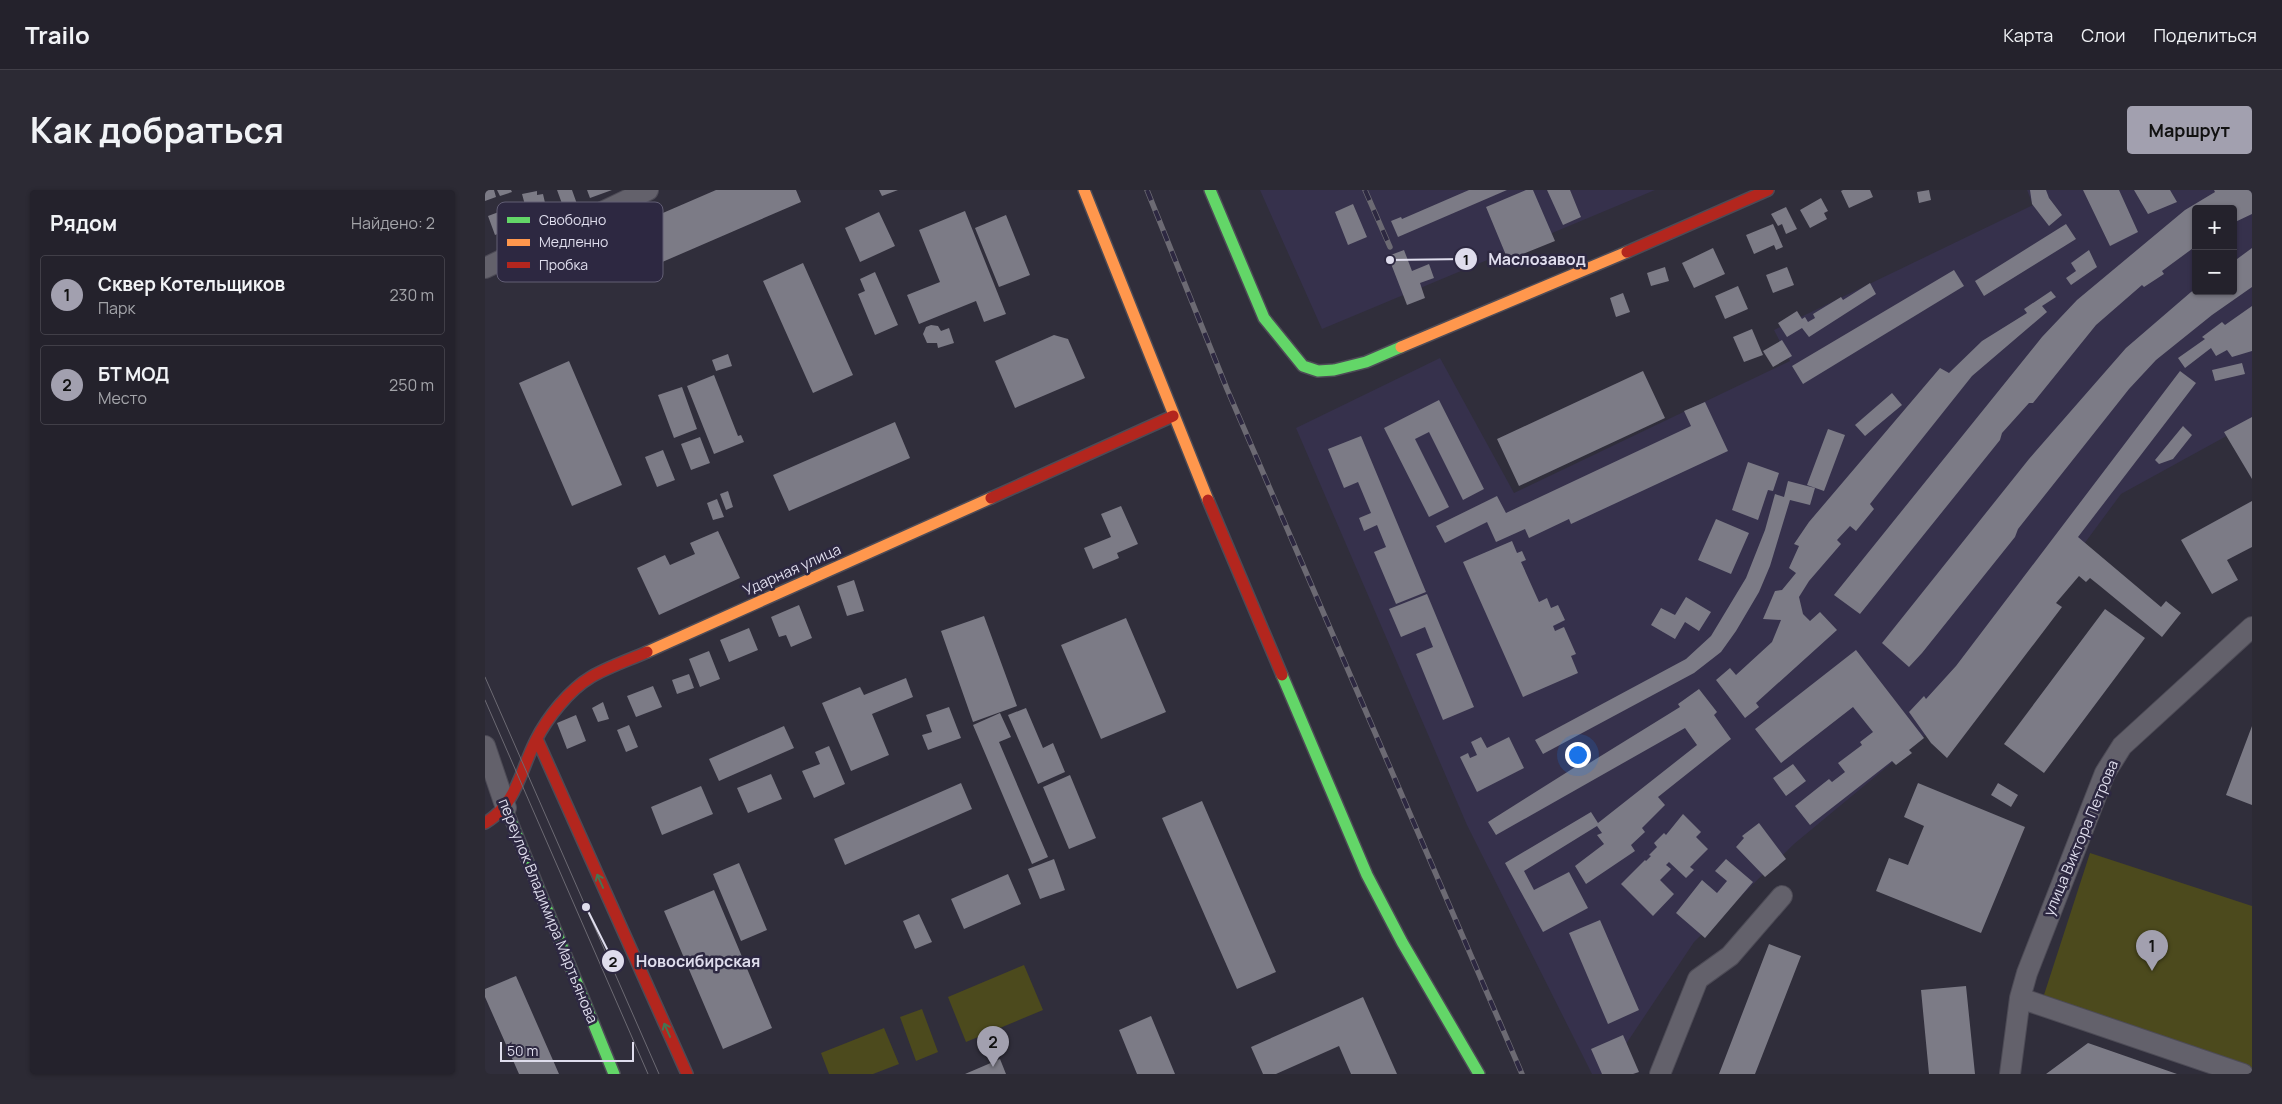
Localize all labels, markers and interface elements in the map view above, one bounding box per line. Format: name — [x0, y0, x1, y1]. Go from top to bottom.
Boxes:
text: Trailo — [25, 18, 90, 51]
text: Карта — [2003, 23, 2053, 47]
text: Слои — [2081, 23, 2125, 47]
text: Поделиться — [2153, 23, 2257, 47]
text: Как добраться — [30, 106, 284, 154]
button: Маршрут — [2127, 106, 2252, 154]
legend — [497, 202, 663, 282]
map controls — [2192, 205, 2237, 295]
button: + — [2192, 205, 2237, 250]
text: Рядом — [50, 209, 117, 237]
text: Свободно — [539, 210, 606, 229]
text: Найдено: 2 — [351, 212, 435, 234]
text: Медленно — [539, 232, 608, 251]
callout: Маслозавод — [1454, 244, 1596, 275]
text: Маслозавод — [1488, 248, 1586, 270]
text: 1 — [1463, 249, 1469, 270]
button: − — [2192, 250, 2237, 295]
text: Пробка — [539, 255, 588, 274]
text: Сквер Котельщиков — [98, 271, 285, 297]
text: 1 — [63, 284, 71, 306]
text: 230 m — [390, 284, 434, 306]
text: Парк — [98, 297, 135, 319]
text: БТ МОД — [98, 361, 169, 387]
text: 2 — [62, 374, 72, 396]
text: 250 m — [389, 374, 434, 396]
text: Место — [98, 387, 147, 409]
street label: Ударная улица — [739, 539, 844, 601]
your location — [1565, 742, 1591, 768]
street label: улица Виктора Петрова — [2038, 756, 2123, 919]
street label: переулок Владимира Мартьянова — [494, 795, 603, 1026]
one-way arrow — [595, 874, 605, 889]
pin: 1 — [2136, 930, 2168, 971]
callout: Новосибирская — [601, 946, 771, 977]
text: Новосибирская — [636, 950, 760, 972]
text: 2 — [609, 951, 618, 972]
one-way arrow — [661, 1022, 671, 1037]
pin: 2 — [977, 1026, 1009, 1067]
scale bar — [500, 1039, 634, 1062]
text: 50 m — [507, 1041, 538, 1060]

